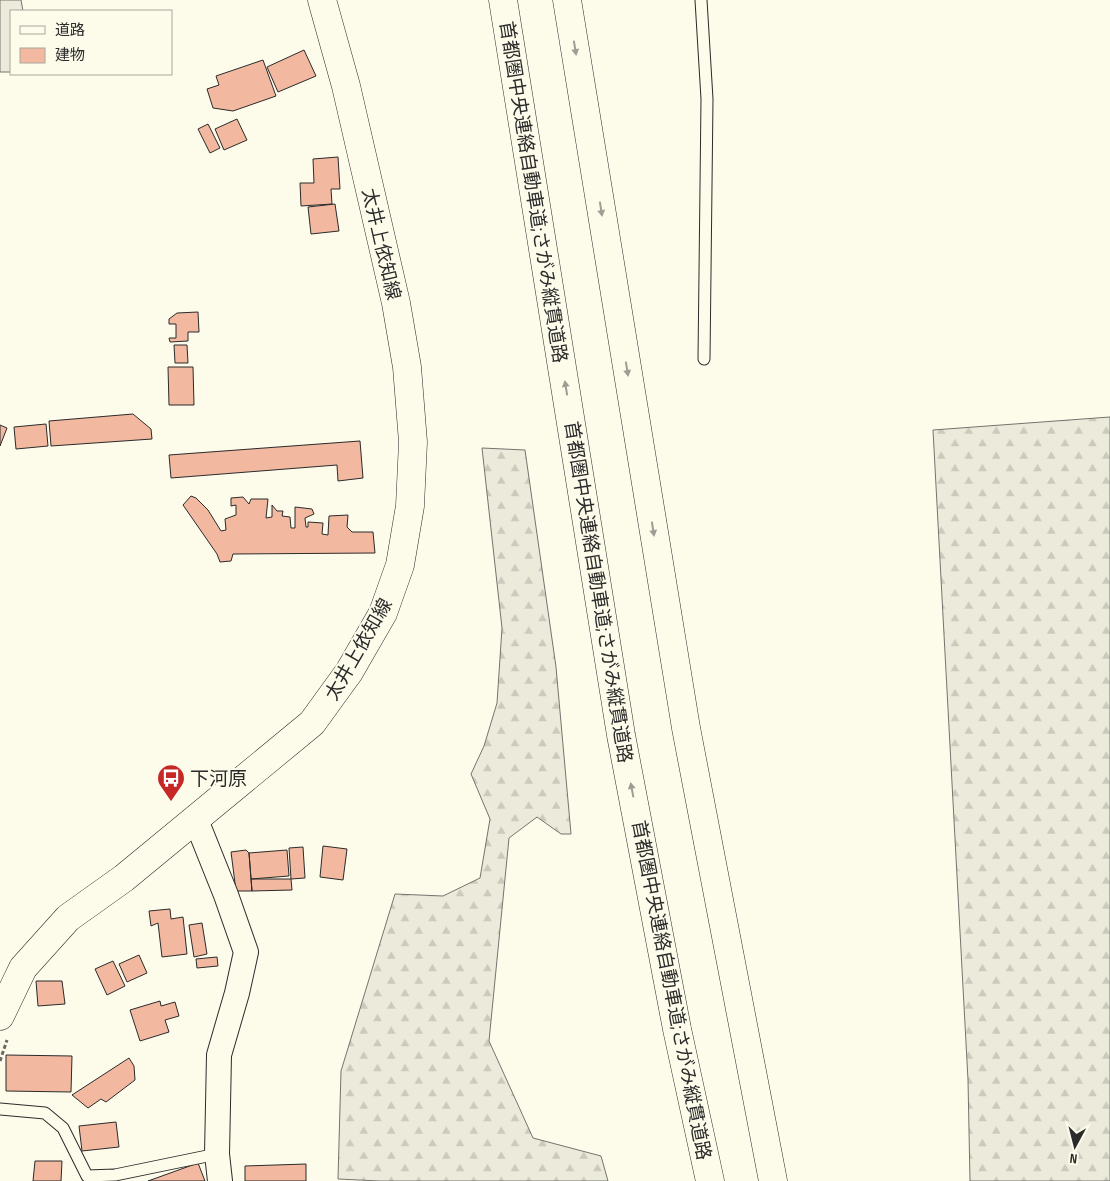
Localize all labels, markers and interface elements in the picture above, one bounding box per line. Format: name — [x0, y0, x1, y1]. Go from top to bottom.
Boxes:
legend — [10, 10, 172, 75]
street label: 首都圏中央連絡自動車道;さがみ縦貫道路 — [494, 20, 571, 365]
text: 道路 — [55, 21, 85, 40]
one-way arrow — [572, 40, 580, 56]
text: 建物 — [55, 46, 85, 65]
street label: 太井上依知線 — [357, 186, 405, 302]
one-way arrow — [597, 201, 605, 217]
one-way arrow — [623, 361, 631, 377]
one-way arrow — [562, 379, 570, 395]
street label: 首都圏中央連絡自動車道;さがみ縦貫道路 — [559, 420, 636, 765]
one-way arrow — [649, 522, 657, 538]
street label: 太井上依知線 — [321, 595, 398, 705]
bus stop icon: 下河原 — [156, 763, 186, 802]
place label: 下河原 — [190, 768, 247, 791]
one-way arrow — [627, 782, 635, 798]
street label: 首都圏中央連絡自動車道;さがみ縦貫道路 — [626, 818, 715, 1162]
north arrow — [1050, 1121, 1100, 1171]
text: N — [1069, 1150, 1078, 1167]

